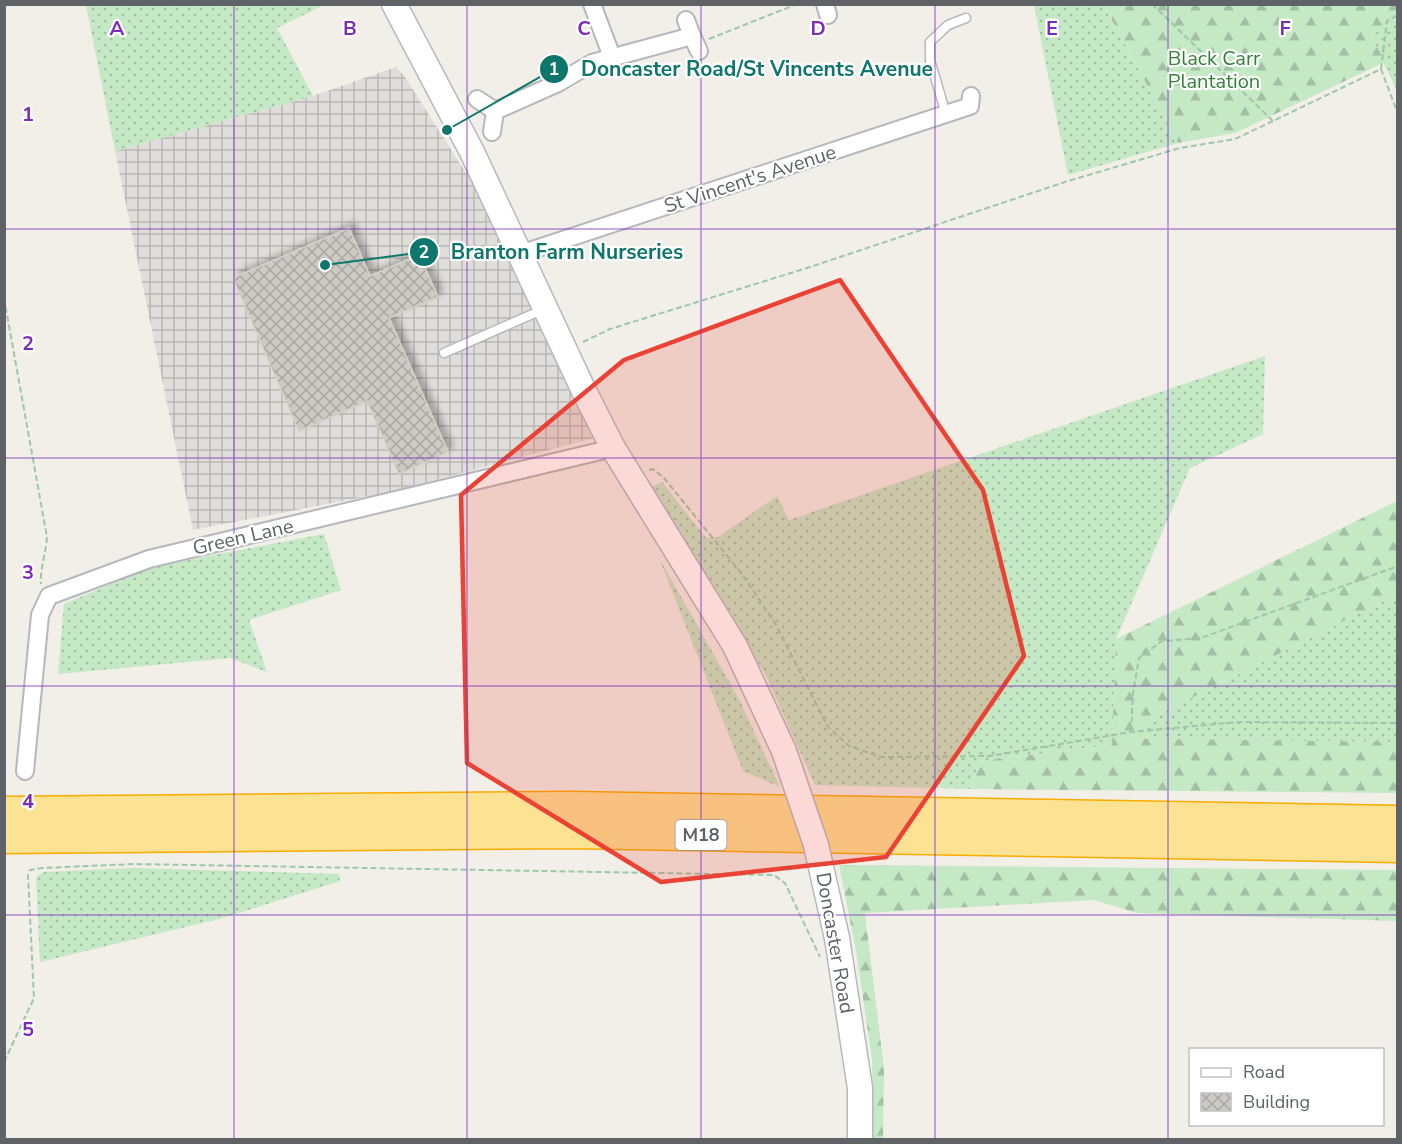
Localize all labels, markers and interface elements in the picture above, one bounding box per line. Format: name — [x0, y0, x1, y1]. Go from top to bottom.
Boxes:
text: A — [110, 15, 125, 42]
text: B — [343, 15, 357, 42]
text: C — [577, 15, 591, 42]
text: D — [810, 15, 826, 42]
text: E — [1046, 15, 1058, 42]
text: F — [1279, 15, 1291, 42]
park label: Black Carr Plantation — [1168, 45, 1260, 95]
callout: Doncaster Road/St Vincents Avenue — [539, 49, 945, 88]
text: Doncaster Road/St Vincents Avenue — [581, 55, 933, 83]
text: 1 — [549, 57, 559, 81]
text: 1 — [22, 101, 34, 128]
street label: St Vincent's Avenue — [660, 138, 840, 220]
callout: Branton Farm Nurseries — [409, 232, 695, 271]
text: Branton Farm Nurseries — [451, 238, 683, 266]
text: 2 — [419, 240, 429, 264]
text: 2 — [22, 330, 34, 357]
street label: Green Lane — [190, 512, 296, 562]
text: 3 — [22, 559, 34, 586]
text: 4 — [22, 788, 34, 815]
road number: M18 — [676, 820, 726, 850]
street label: Doncaster Road — [809, 870, 861, 1016]
text: 5 — [22, 1016, 34, 1043]
legend — [1189, 1048, 1384, 1126]
text: Road — [1243, 1060, 1285, 1084]
text: Building — [1243, 1090, 1310, 1114]

